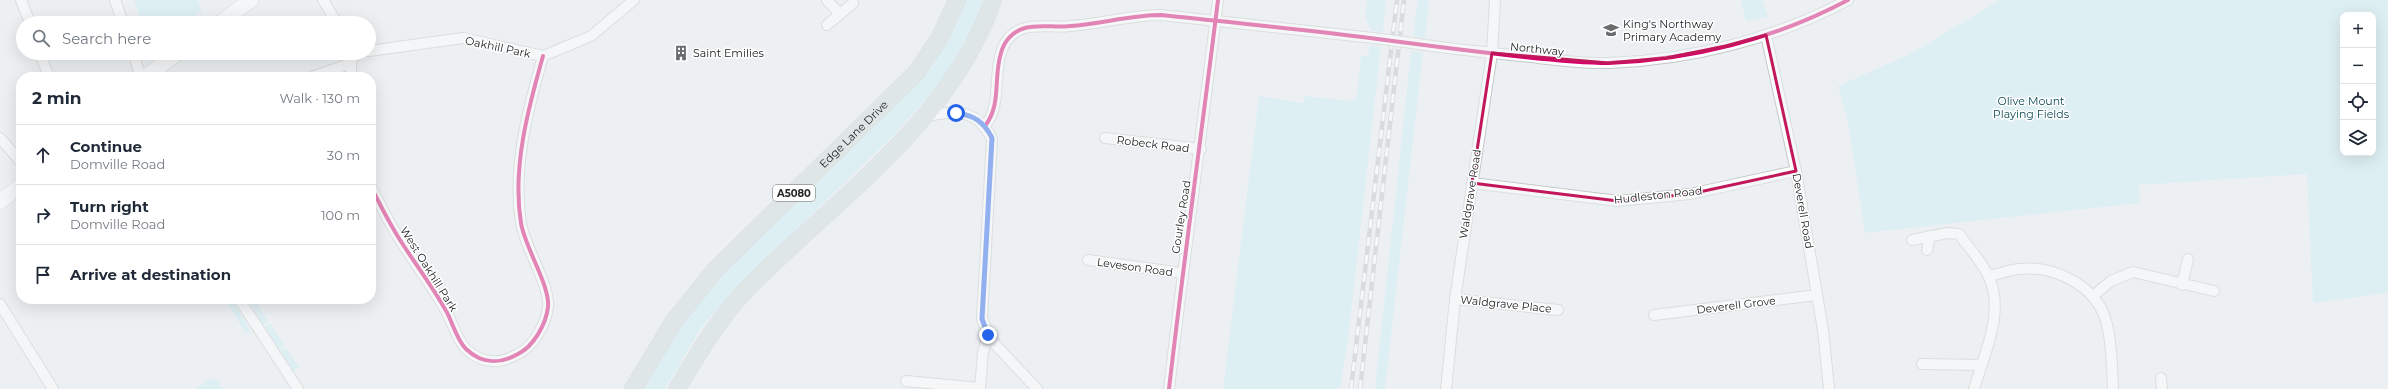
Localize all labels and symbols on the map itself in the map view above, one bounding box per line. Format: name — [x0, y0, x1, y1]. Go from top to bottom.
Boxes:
place label: King's Northway Primary Academy — [1623, 17, 1721, 44]
school or university icon: King's Northway Primary Academy — [1602, 21, 1620, 39]
street label: Oakhill Park — [464, 33, 532, 61]
street label: Northway — [1509, 39, 1565, 59]
building icon: Saint Emilies — [672, 44, 690, 62]
place label: Saint Emilies — [693, 46, 765, 60]
park label: Olive Mount Playing Fields — [1993, 94, 2070, 121]
street label: Edge Lane Drive — [816, 97, 891, 171]
route start — [947, 104, 965, 122]
street label: Robeck Road — [1116, 133, 1190, 155]
street label: Waldgrave Road — [1456, 148, 1484, 240]
street label: Deverell Road — [1789, 172, 1817, 250]
street label: Gourley Road — [1168, 179, 1194, 255]
street label: Hudleston Road — [1613, 183, 1703, 207]
road number: A5080 — [773, 185, 815, 201]
street label: West Oakhill Park — [397, 224, 461, 314]
street label: Leveson Road — [1096, 255, 1174, 279]
street label: Waldgrave Place — [1460, 292, 1553, 316]
street label: Deverell Grove — [1696, 293, 1777, 317]
route end — [979, 326, 997, 344]

